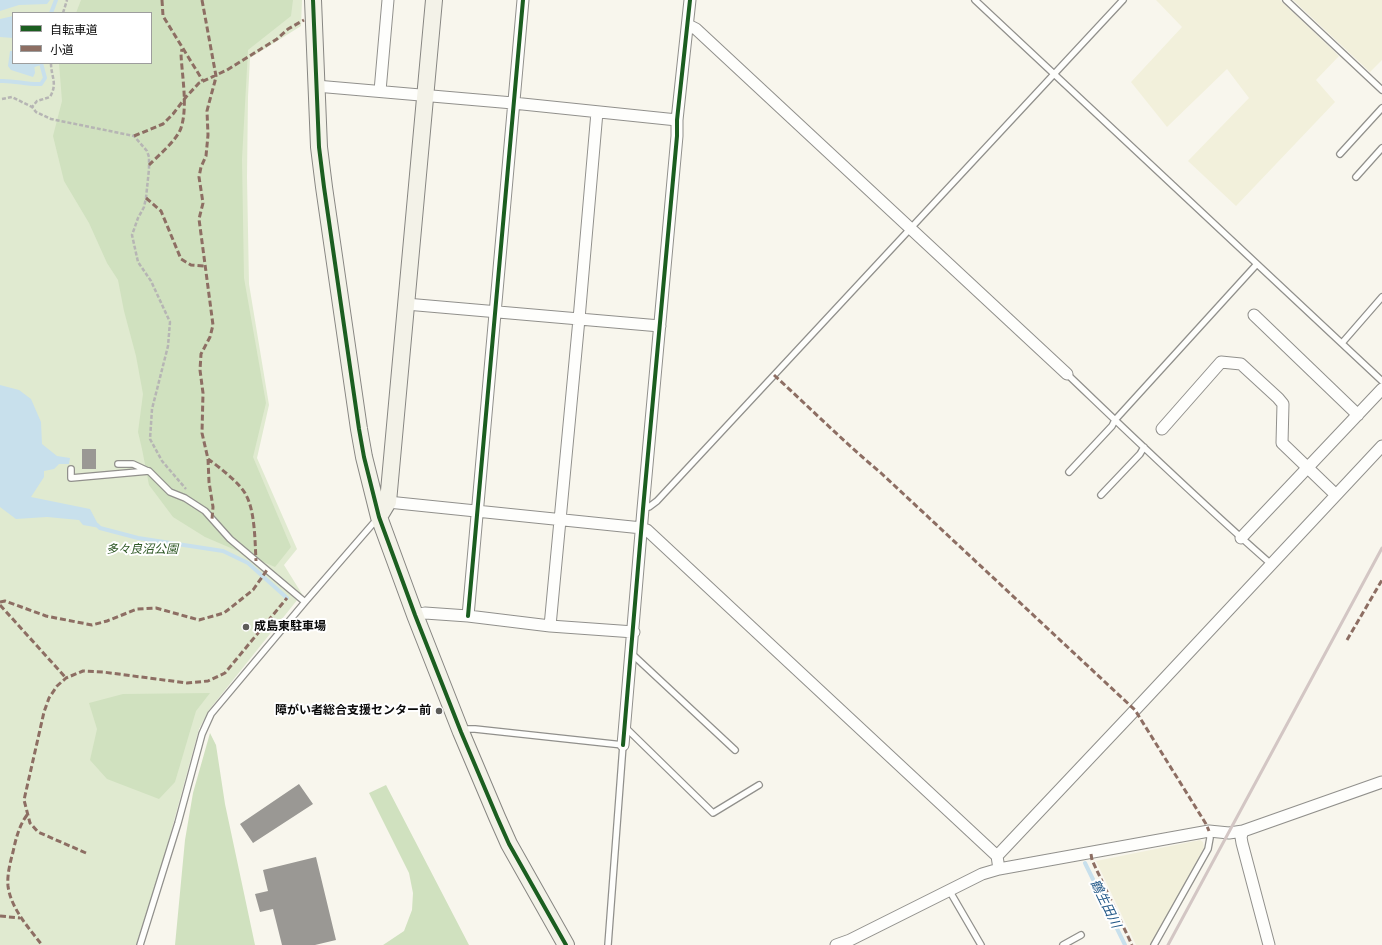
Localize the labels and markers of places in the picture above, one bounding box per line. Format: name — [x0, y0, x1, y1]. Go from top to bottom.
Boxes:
place label: 成島東駐車場 — [254, 620, 326, 634]
marker: 成島東駐車場 — [241, 622, 251, 632]
place label: 障がい者総合支援センター前 — [275, 704, 431, 718]
marker: 障がい者総合支援センター前 — [434, 706, 444, 716]

